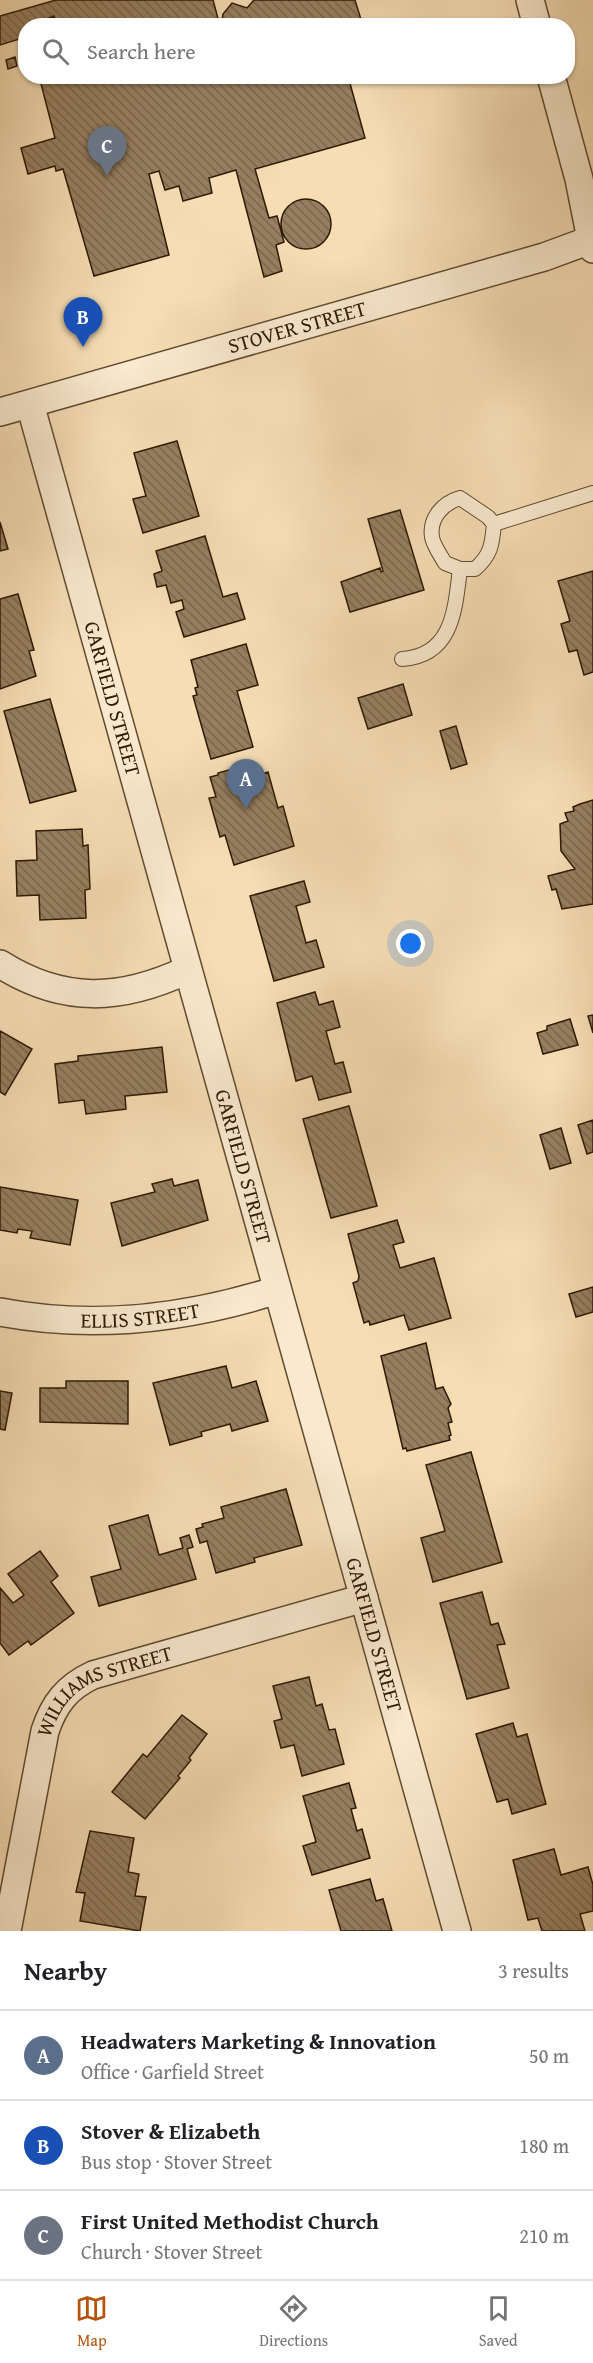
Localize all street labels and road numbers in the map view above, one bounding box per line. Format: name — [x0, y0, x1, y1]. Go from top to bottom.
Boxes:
street label: STOVER STREET — [224, 292, 370, 361]
street label: GARFIELD STREET — [77, 618, 149, 780]
street label: GARFIELD STREET — [207, 1086, 280, 1248]
street label: ELLIS STREET — [80, 1294, 203, 1336]
street label: GARFIELD STREET — [338, 1554, 411, 1716]
street label: WILLIAMS STREET — [28, 1637, 176, 1741]

